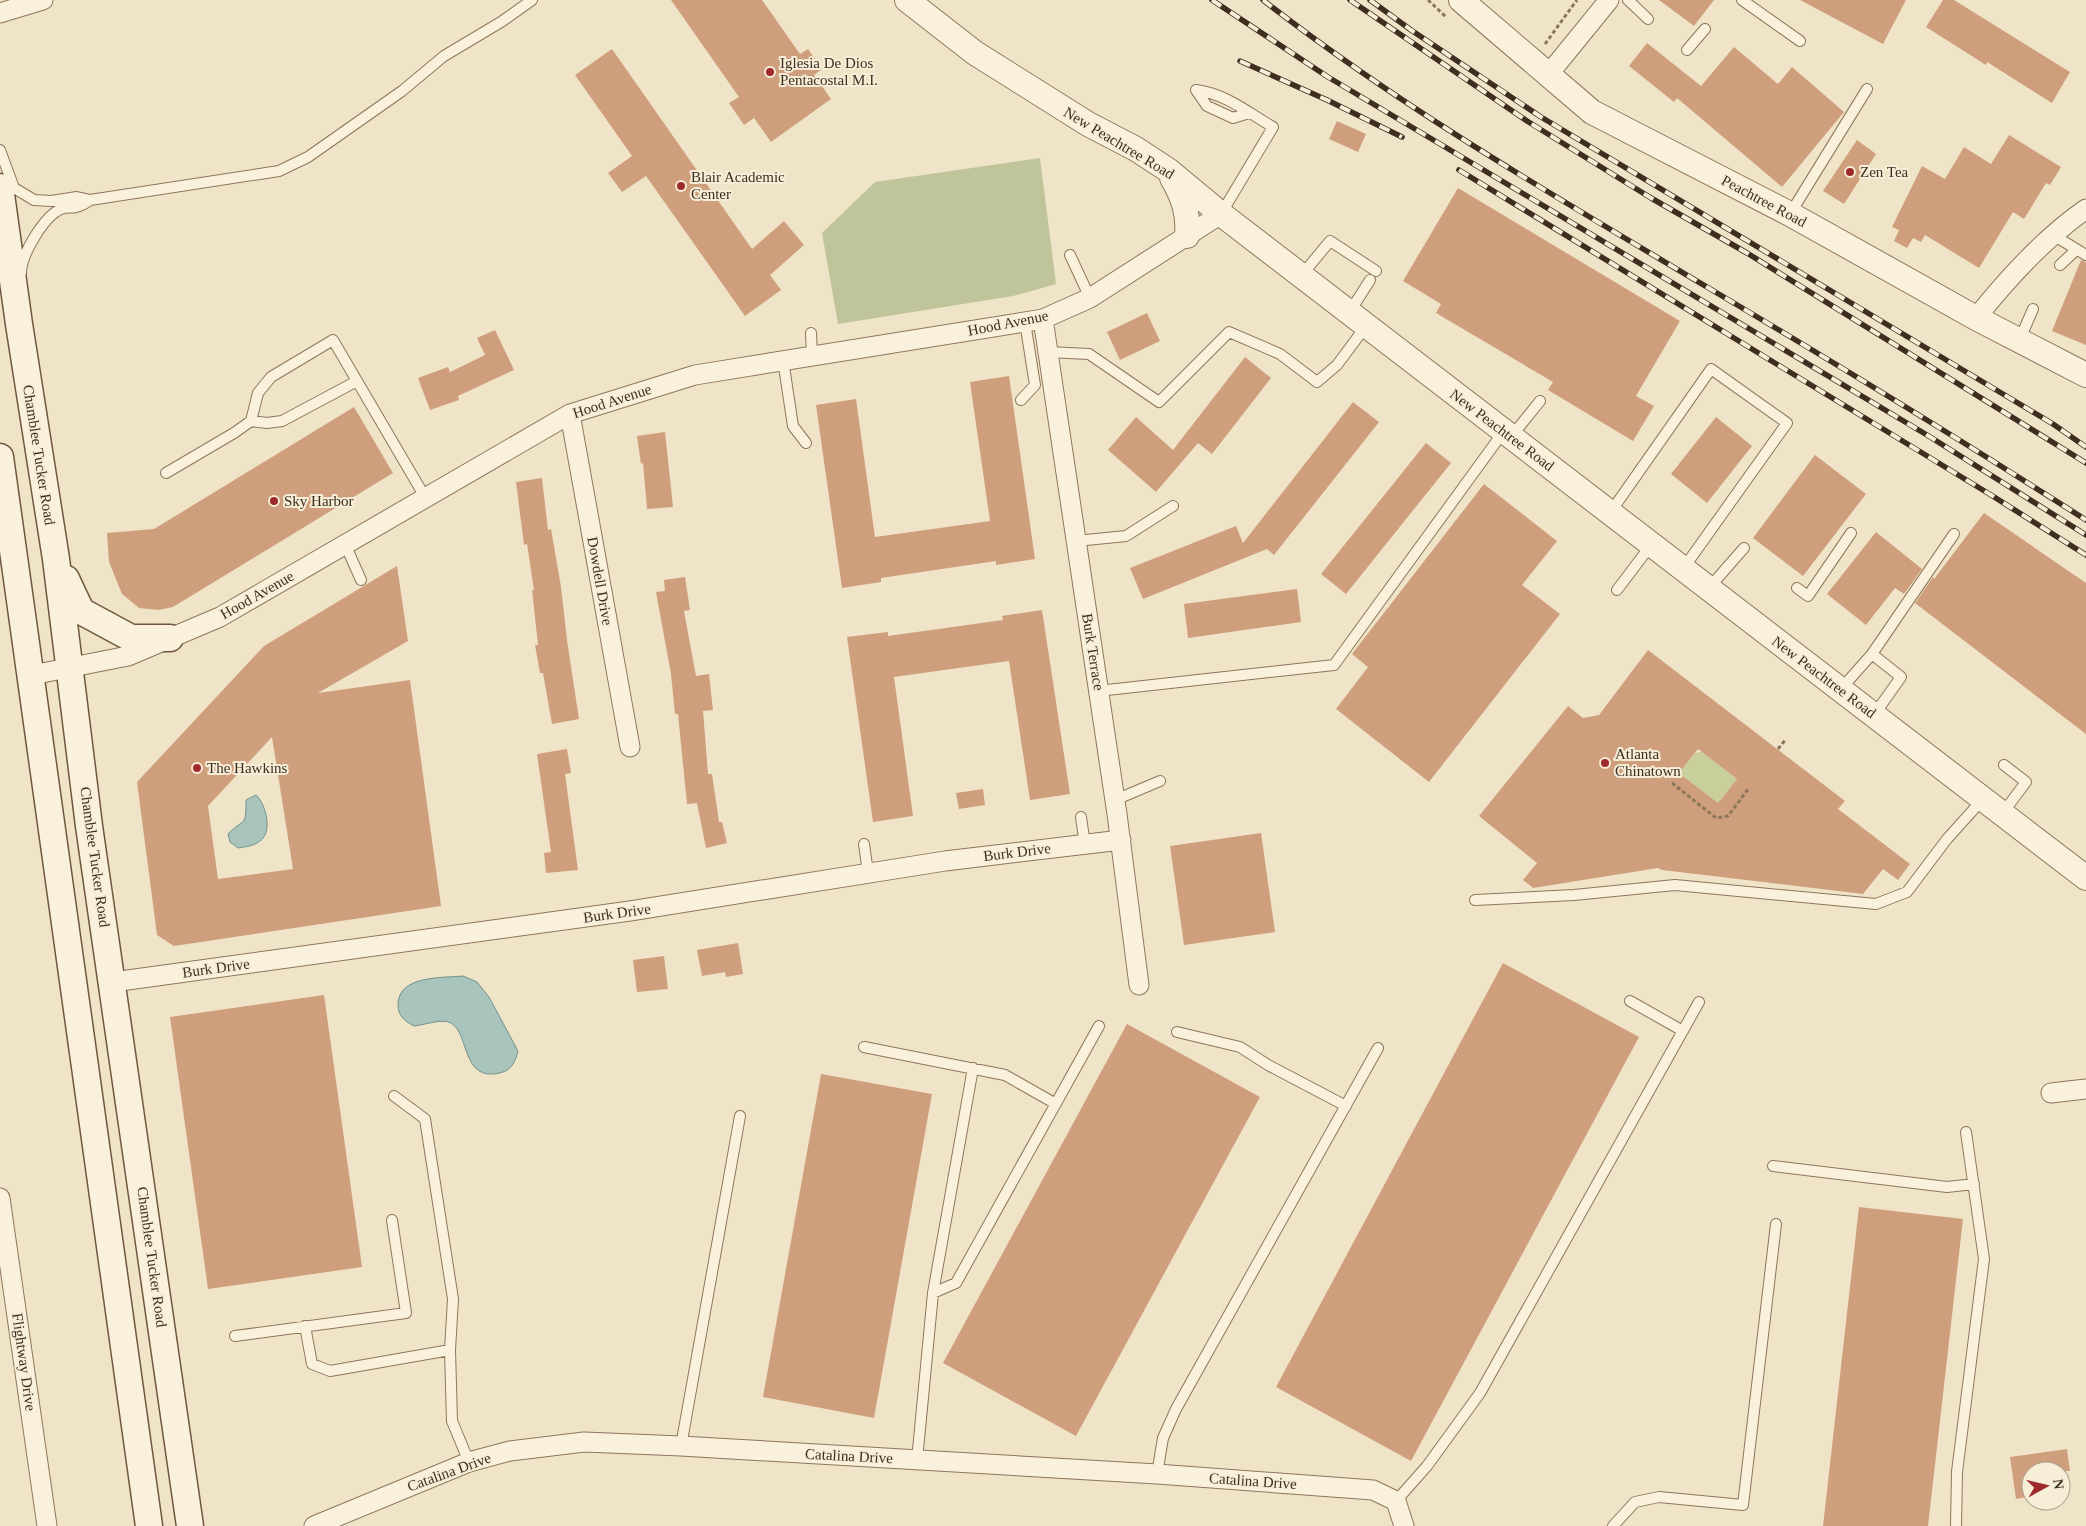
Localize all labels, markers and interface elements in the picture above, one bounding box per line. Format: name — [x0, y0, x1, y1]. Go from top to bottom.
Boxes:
place label: Iglesia De Dios Pentacostal M.I. — [780, 55, 878, 88]
marker: Iglesia De Dios Pentacostal M.I. — [764, 66, 776, 78]
street label: New Peachtree Road — [1061, 104, 1177, 183]
place label: Zen Tea — [1860, 164, 1909, 180]
marker: Zen Tea — [1844, 166, 1856, 178]
place label: Blair Academic Center — [691, 169, 785, 202]
street label: Peachtree Road — [1719, 172, 1810, 230]
marker: Blair Academic Center — [675, 180, 687, 192]
street label: Hood Avenue — [966, 307, 1050, 339]
street label: Hood Avenue — [571, 381, 654, 421]
street label: Chamblee Tucker Road — [20, 384, 58, 527]
street label: New Peachtree Road — [1447, 386, 1557, 475]
place label: Sky Harbor — [284, 493, 354, 509]
marker: Sky Harbor — [268, 495, 280, 507]
street label: Dowdell Drive — [584, 536, 616, 627]
street label: Hood Avenue — [218, 567, 297, 622]
street label: Burk Terrace — [1079, 612, 1107, 692]
street label: New Peachtree Road — [1769, 633, 1879, 722]
place label: Atlanta Chinatown — [1615, 746, 1681, 779]
marker: Atlanta Chinatown — [1599, 757, 1611, 769]
place label: The Hawkins — [207, 760, 288, 776]
marker: The Hawkins — [191, 762, 203, 774]
street label: Chamblee Tucker Road — [77, 786, 113, 929]
street label: Burk Drive — [982, 840, 1052, 864]
street label: Burk Drive — [582, 900, 652, 926]
street label: Burk Drive — [181, 955, 251, 981]
street label: Chamblee Tucker Road — [134, 1186, 170, 1329]
street label: Flightway Drive — [9, 1312, 39, 1412]
street label: Catalina Drive — [805, 1446, 894, 1466]
street label: Catalina Drive — [405, 1449, 493, 1495]
north arrow — [2021, 1461, 2071, 1511]
street label: Catalina Drive — [1209, 1470, 1298, 1492]
text: N — [2050, 1478, 2067, 1490]

